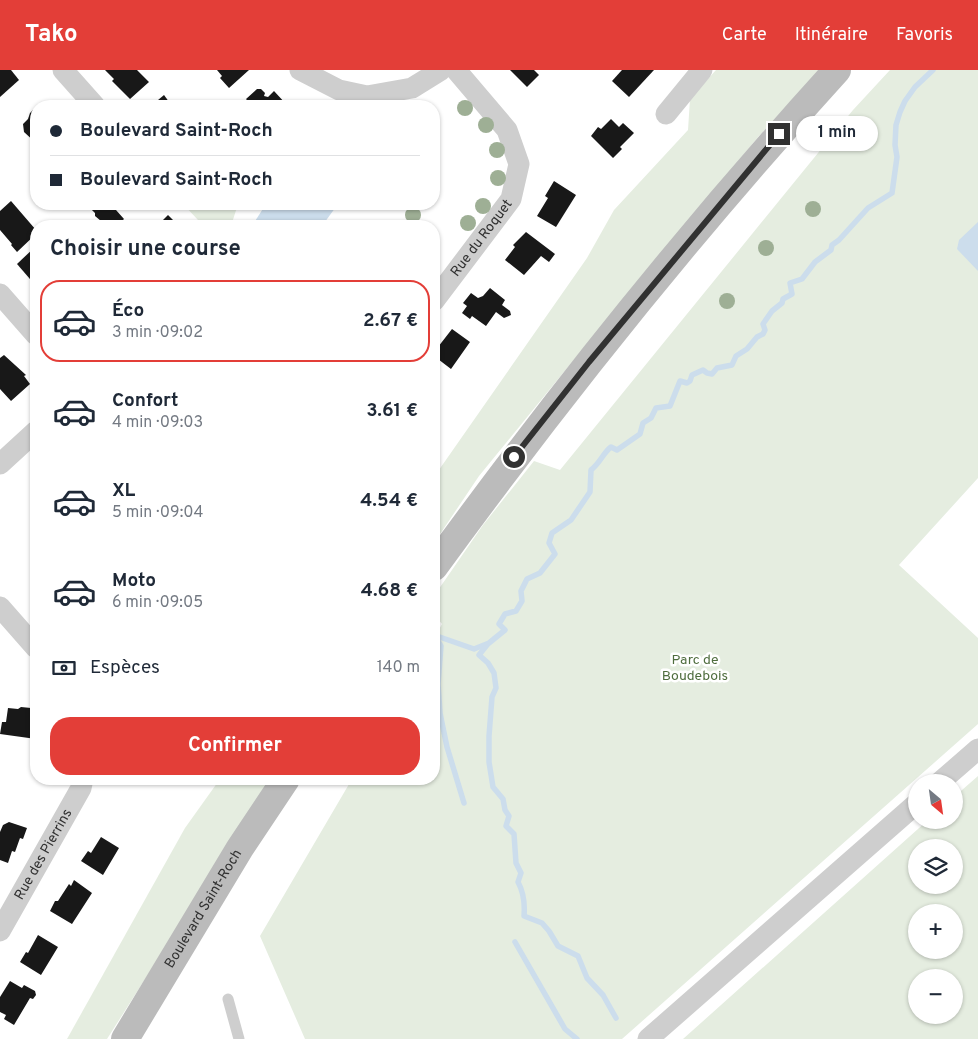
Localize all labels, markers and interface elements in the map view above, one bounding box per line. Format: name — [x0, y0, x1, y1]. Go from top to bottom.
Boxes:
text: Tako — [25, 20, 78, 50]
text: Carte — [722, 24, 767, 47]
text: Itinéraire — [795, 24, 868, 47]
text: Favoris — [896, 24, 953, 47]
callout: 1 min — [796, 116, 879, 152]
text: Boulevard Saint-Roch — [80, 119, 273, 143]
route end — [768, 123, 790, 145]
text: 1 min — [818, 123, 856, 143]
text: Boulevard Saint-Roch — [80, 168, 273, 192]
street label: Rue du Roquet — [447, 196, 516, 280]
text: Choisir une course — [50, 236, 241, 263]
icon: car — [52, 299, 97, 344]
text: Éco — [112, 299, 144, 323]
text: 2.67 € — [363, 309, 418, 333]
text: 3 min · 09:02 — [112, 323, 203, 343]
icon: car — [52, 389, 97, 434]
text: Confort — [112, 389, 178, 413]
text: 3.61 € — [366, 399, 418, 423]
text: 4 min · 09:03 — [112, 413, 203, 433]
route start — [503, 446, 525, 468]
icon: car — [52, 479, 97, 524]
text: XL — [112, 479, 135, 503]
text: 4.54 € — [360, 489, 418, 513]
text: 5 min · 09:04 — [112, 503, 203, 523]
icon: car — [52, 569, 97, 614]
text: Moto — [112, 569, 156, 593]
text: 4.68 € — [361, 579, 418, 603]
text: 6 min · 09:05 — [112, 593, 203, 613]
park label: Parc de Boudebois — [662, 652, 728, 685]
icon: cash — [50, 654, 78, 682]
text: Espèces — [90, 656, 160, 680]
text: 140 m — [377, 658, 420, 678]
button: Confirmer — [50, 717, 420, 775]
north arrow — [908, 774, 962, 829]
map controls — [908, 774, 963, 1024]
street label: Rue des Pierrins — [11, 806, 76, 903]
button: layers — [908, 839, 963, 894]
street label: Boulevard Saint-Roch — [161, 846, 246, 971]
button: + — [908, 904, 963, 959]
button: − — [908, 969, 963, 1024]

